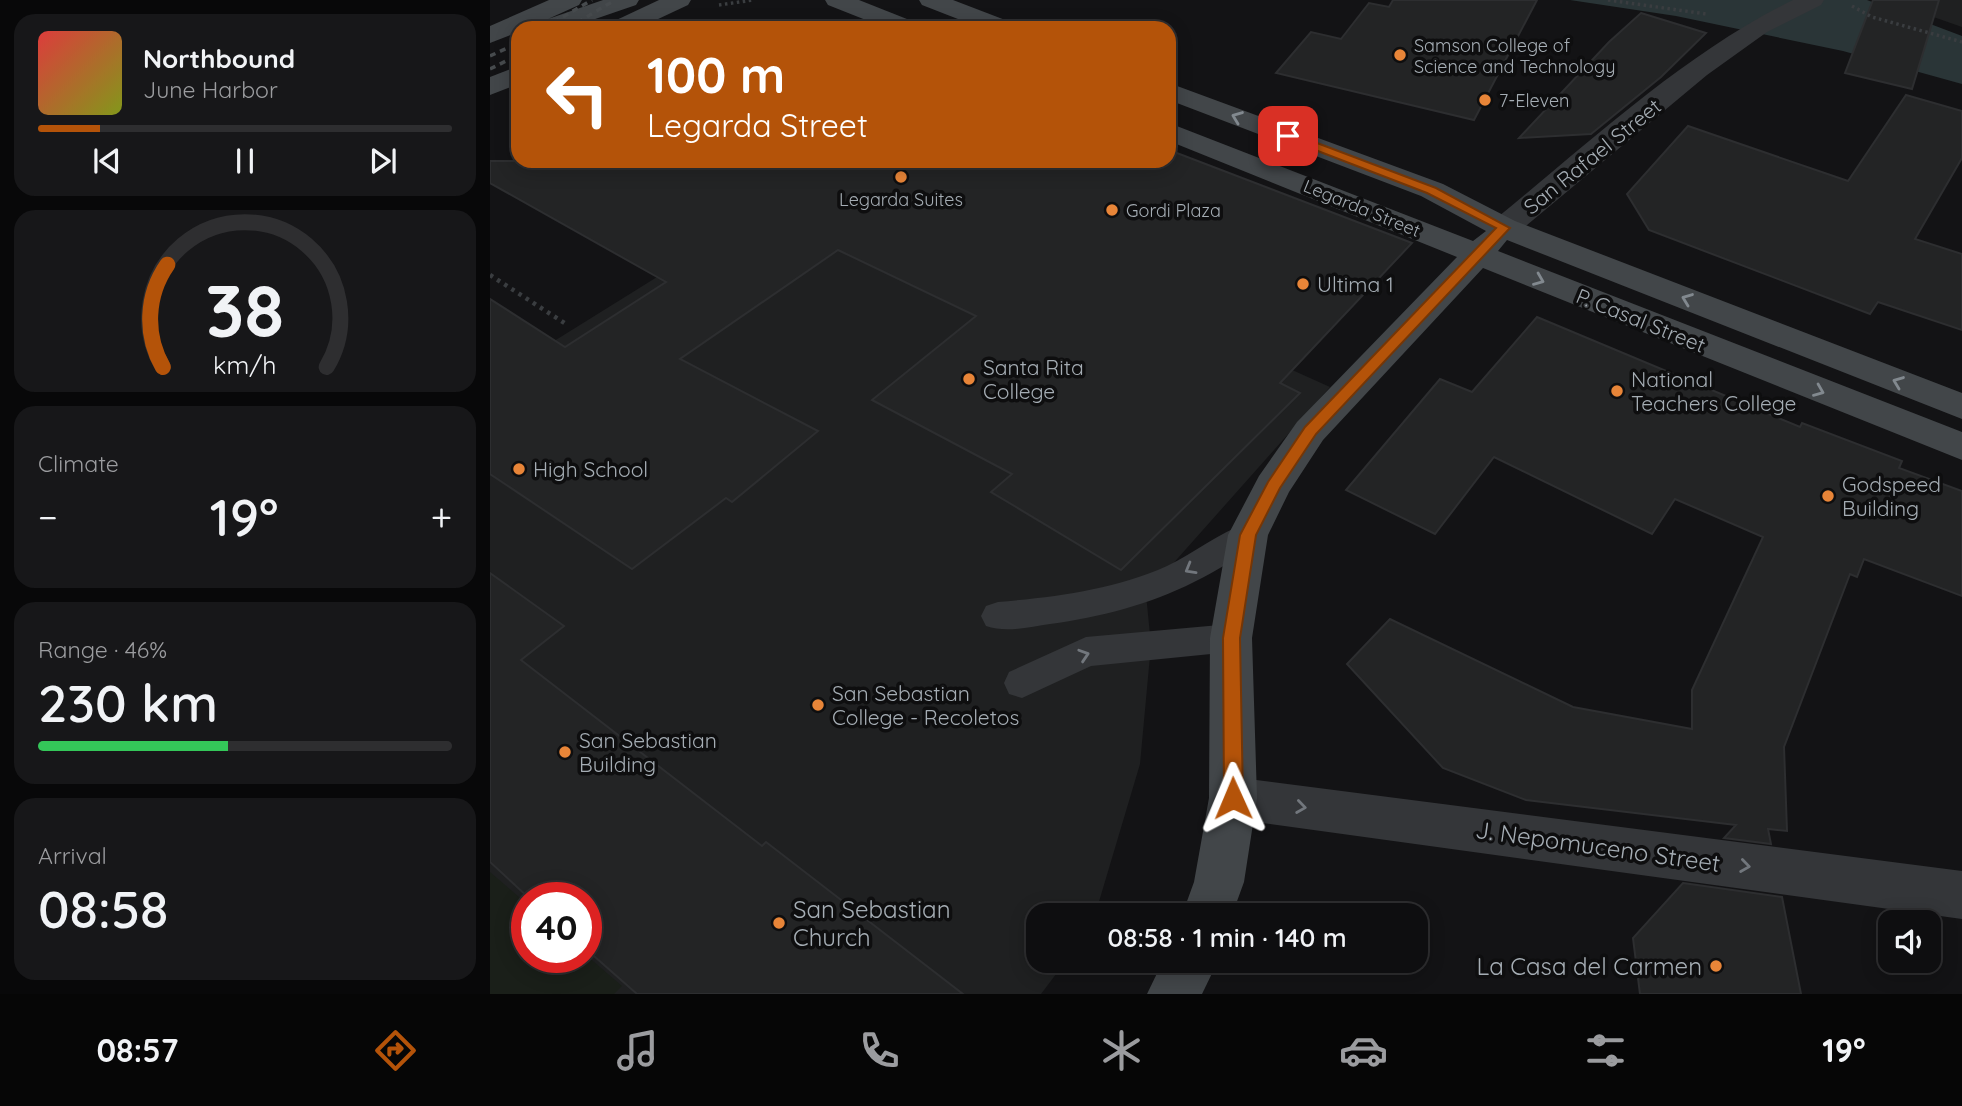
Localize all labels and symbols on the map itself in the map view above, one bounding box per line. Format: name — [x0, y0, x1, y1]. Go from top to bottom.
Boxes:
place label: Samson College of Science and Technology — [1414, 34, 1615, 78]
marker: Samson College of Science and Technology — [1392, 47, 1408, 63]
place label: 7-Eleven — [1499, 89, 1570, 112]
marker: 7-Eleven — [1477, 92, 1493, 108]
street label: San Rafael Street — [1518, 93, 1666, 219]
pin — [1258, 106, 1318, 166]
one-way arrow — [1232, 111, 1244, 125]
marker: Legarda Suites — [893, 169, 909, 185]
street label: Legarda Street — [1300, 174, 1424, 242]
place label: Legarda Suites — [839, 188, 963, 211]
place label: Gordi Plaza — [1126, 199, 1221, 222]
marker: Gordi Plaza — [1104, 202, 1120, 218]
place label: Ultima 1 — [1317, 271, 1394, 297]
one-way arrow — [1533, 272, 1545, 286]
marker: Ultima 1 — [1295, 276, 1311, 292]
street label: P. Casal Street — [1573, 282, 1709, 358]
one-way arrow — [1681, 294, 1693, 308]
place label: Santa Rita College — [983, 354, 1084, 404]
place label: National Teachers College — [1631, 366, 1796, 416]
marker: Santa Rita College — [961, 371, 977, 387]
one-way arrow — [1893, 377, 1905, 391]
one-way arrow — [1813, 382, 1825, 396]
marker: National Teachers College — [1609, 383, 1625, 399]
place label: High School — [533, 456, 648, 482]
marker: High School — [511, 461, 527, 477]
place label: Godspeed Building — [1842, 471, 1941, 521]
marker: Godspeed Building — [1820, 488, 1836, 504]
one-way arrow — [1184, 561, 1197, 574]
one-way arrow — [1077, 648, 1089, 663]
place label: San Sebastian College - Recoletos — [832, 680, 1019, 730]
marker: San Sebastian College - Recoletos — [810, 697, 826, 713]
place label: San Sebastian Building — [579, 727, 717, 777]
marker: San Sebastian Building — [557, 744, 573, 760]
position arrow — [1196, 761, 1270, 835]
one-way arrow — [1295, 799, 1307, 814]
street label: J. Nepomuceno Street — [1474, 814, 1722, 878]
one-way arrow — [1739, 859, 1751, 874]
speed limit sign: 40 — [511, 882, 602, 973]
place label: San Sebastian Church — [793, 894, 951, 952]
marker: San Sebastian Church — [771, 915, 787, 931]
place label: La Casa del Carmen — [1476, 951, 1702, 981]
marker: La Casa del Carmen — [1708, 958, 1724, 974]

